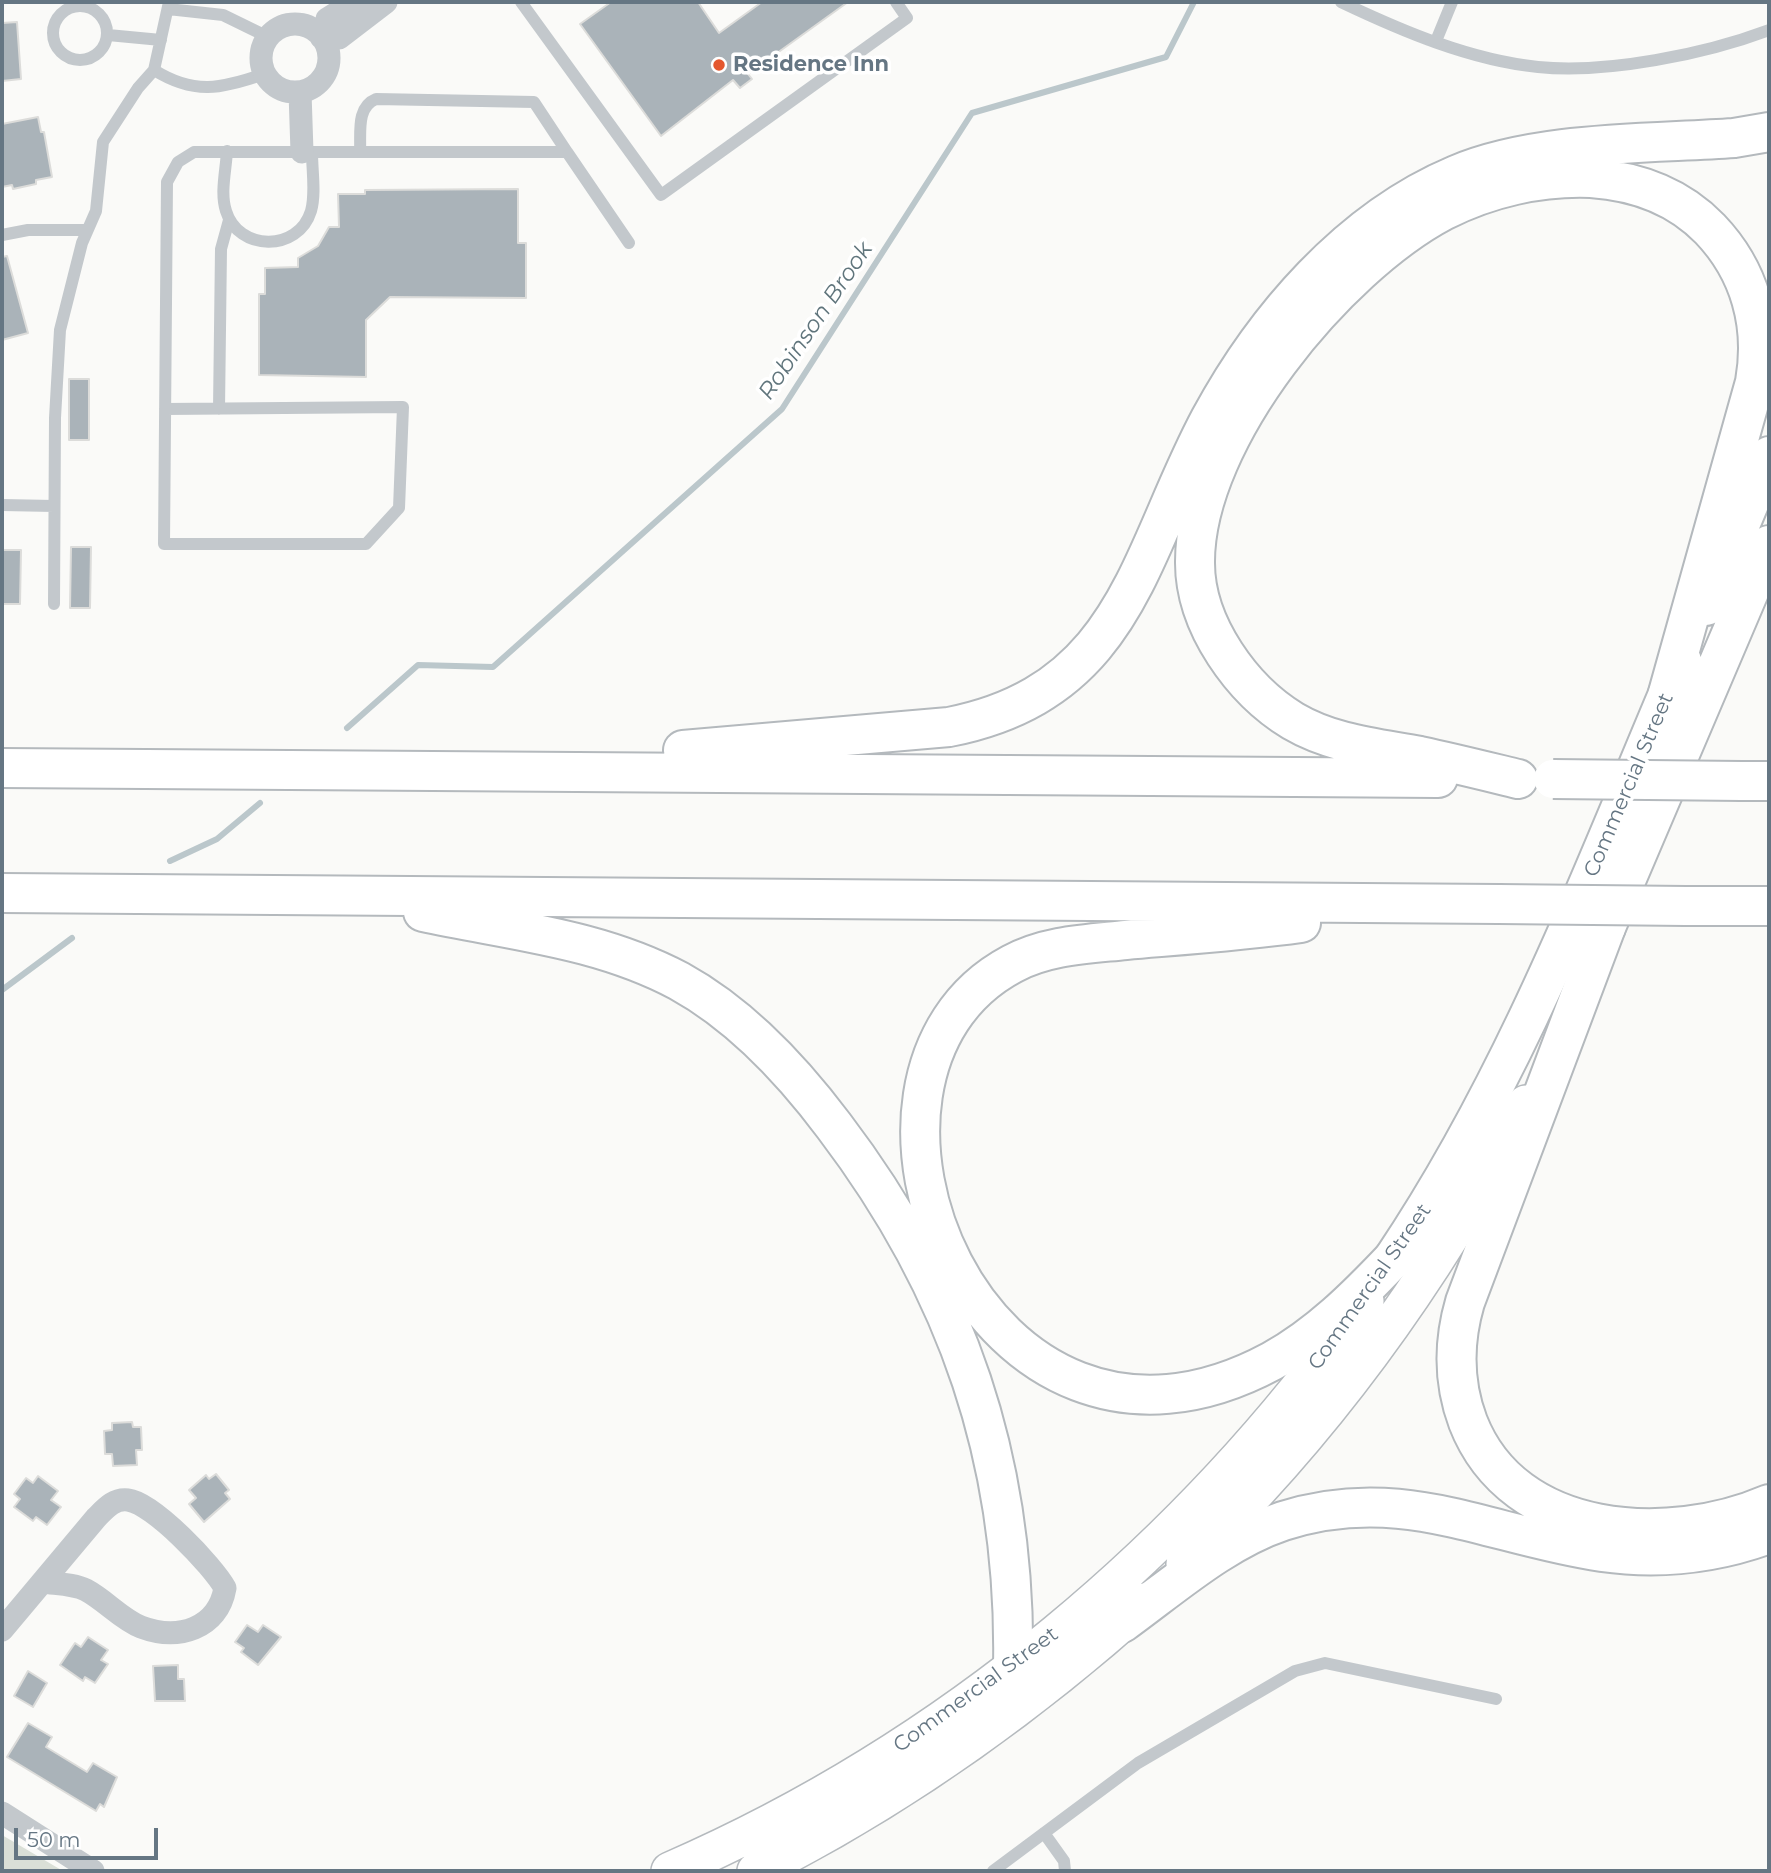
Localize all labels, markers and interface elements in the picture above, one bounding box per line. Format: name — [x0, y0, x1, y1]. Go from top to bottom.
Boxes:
place label: Residence Inn — [733, 52, 889, 78]
marker: Residence Inn — [711, 57, 727, 73]
water label: Robinson Brook — [753, 237, 879, 405]
street label: Commercial Street — [1579, 689, 1679, 881]
street label: Commercial Street — [1303, 1199, 1437, 1375]
street label: Commercial Street — [889, 1622, 1063, 1758]
scale bar — [18, 1814, 161, 1858]
text: 50 m — [27, 1827, 81, 1852]

